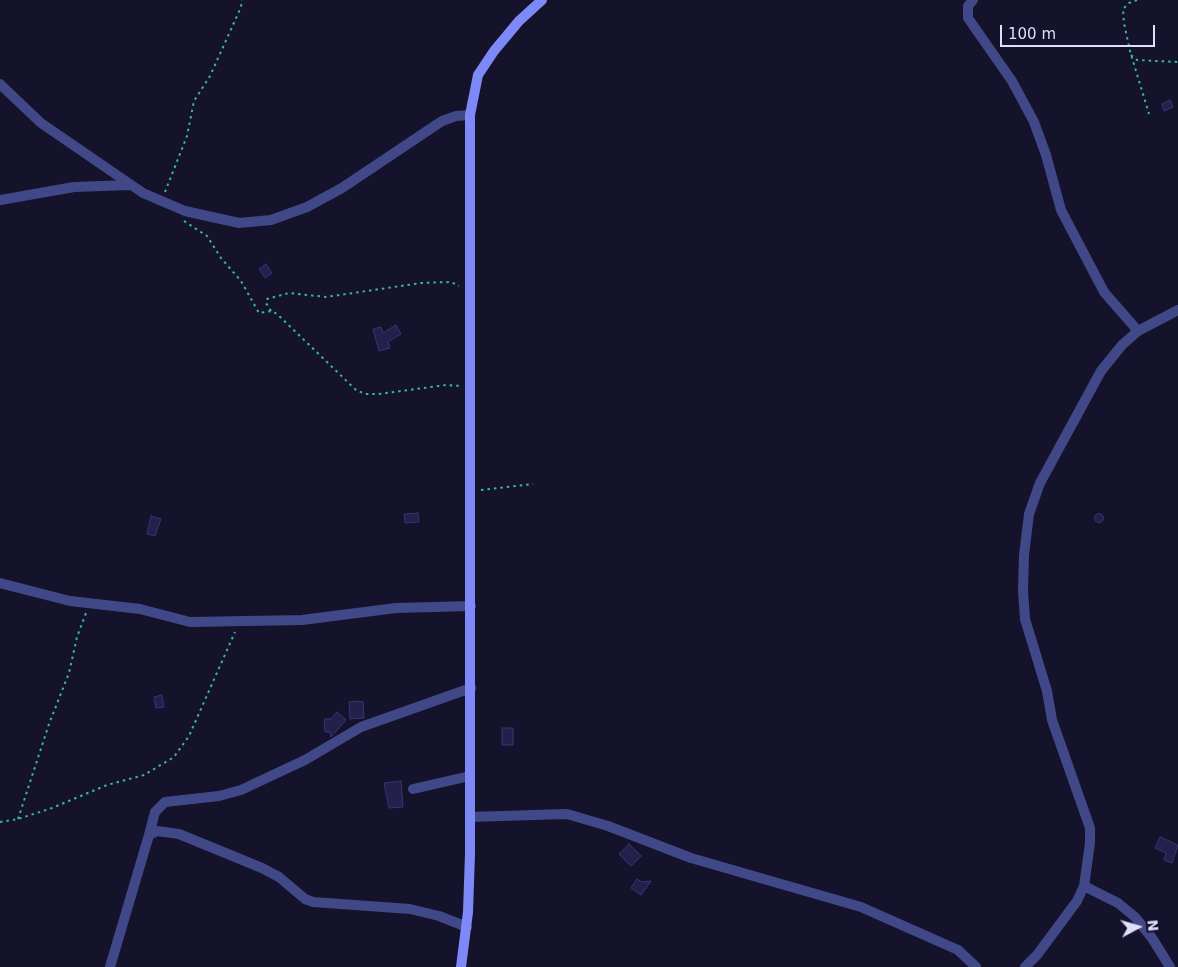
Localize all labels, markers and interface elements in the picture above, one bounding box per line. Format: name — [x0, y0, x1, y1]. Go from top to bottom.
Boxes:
scale bar — [1003, 15, 1158, 47]
text: 100 m — [1008, 25, 1056, 43]
north arrow — [1113, 902, 1163, 952]
text: N — [1144, 919, 1161, 932]

